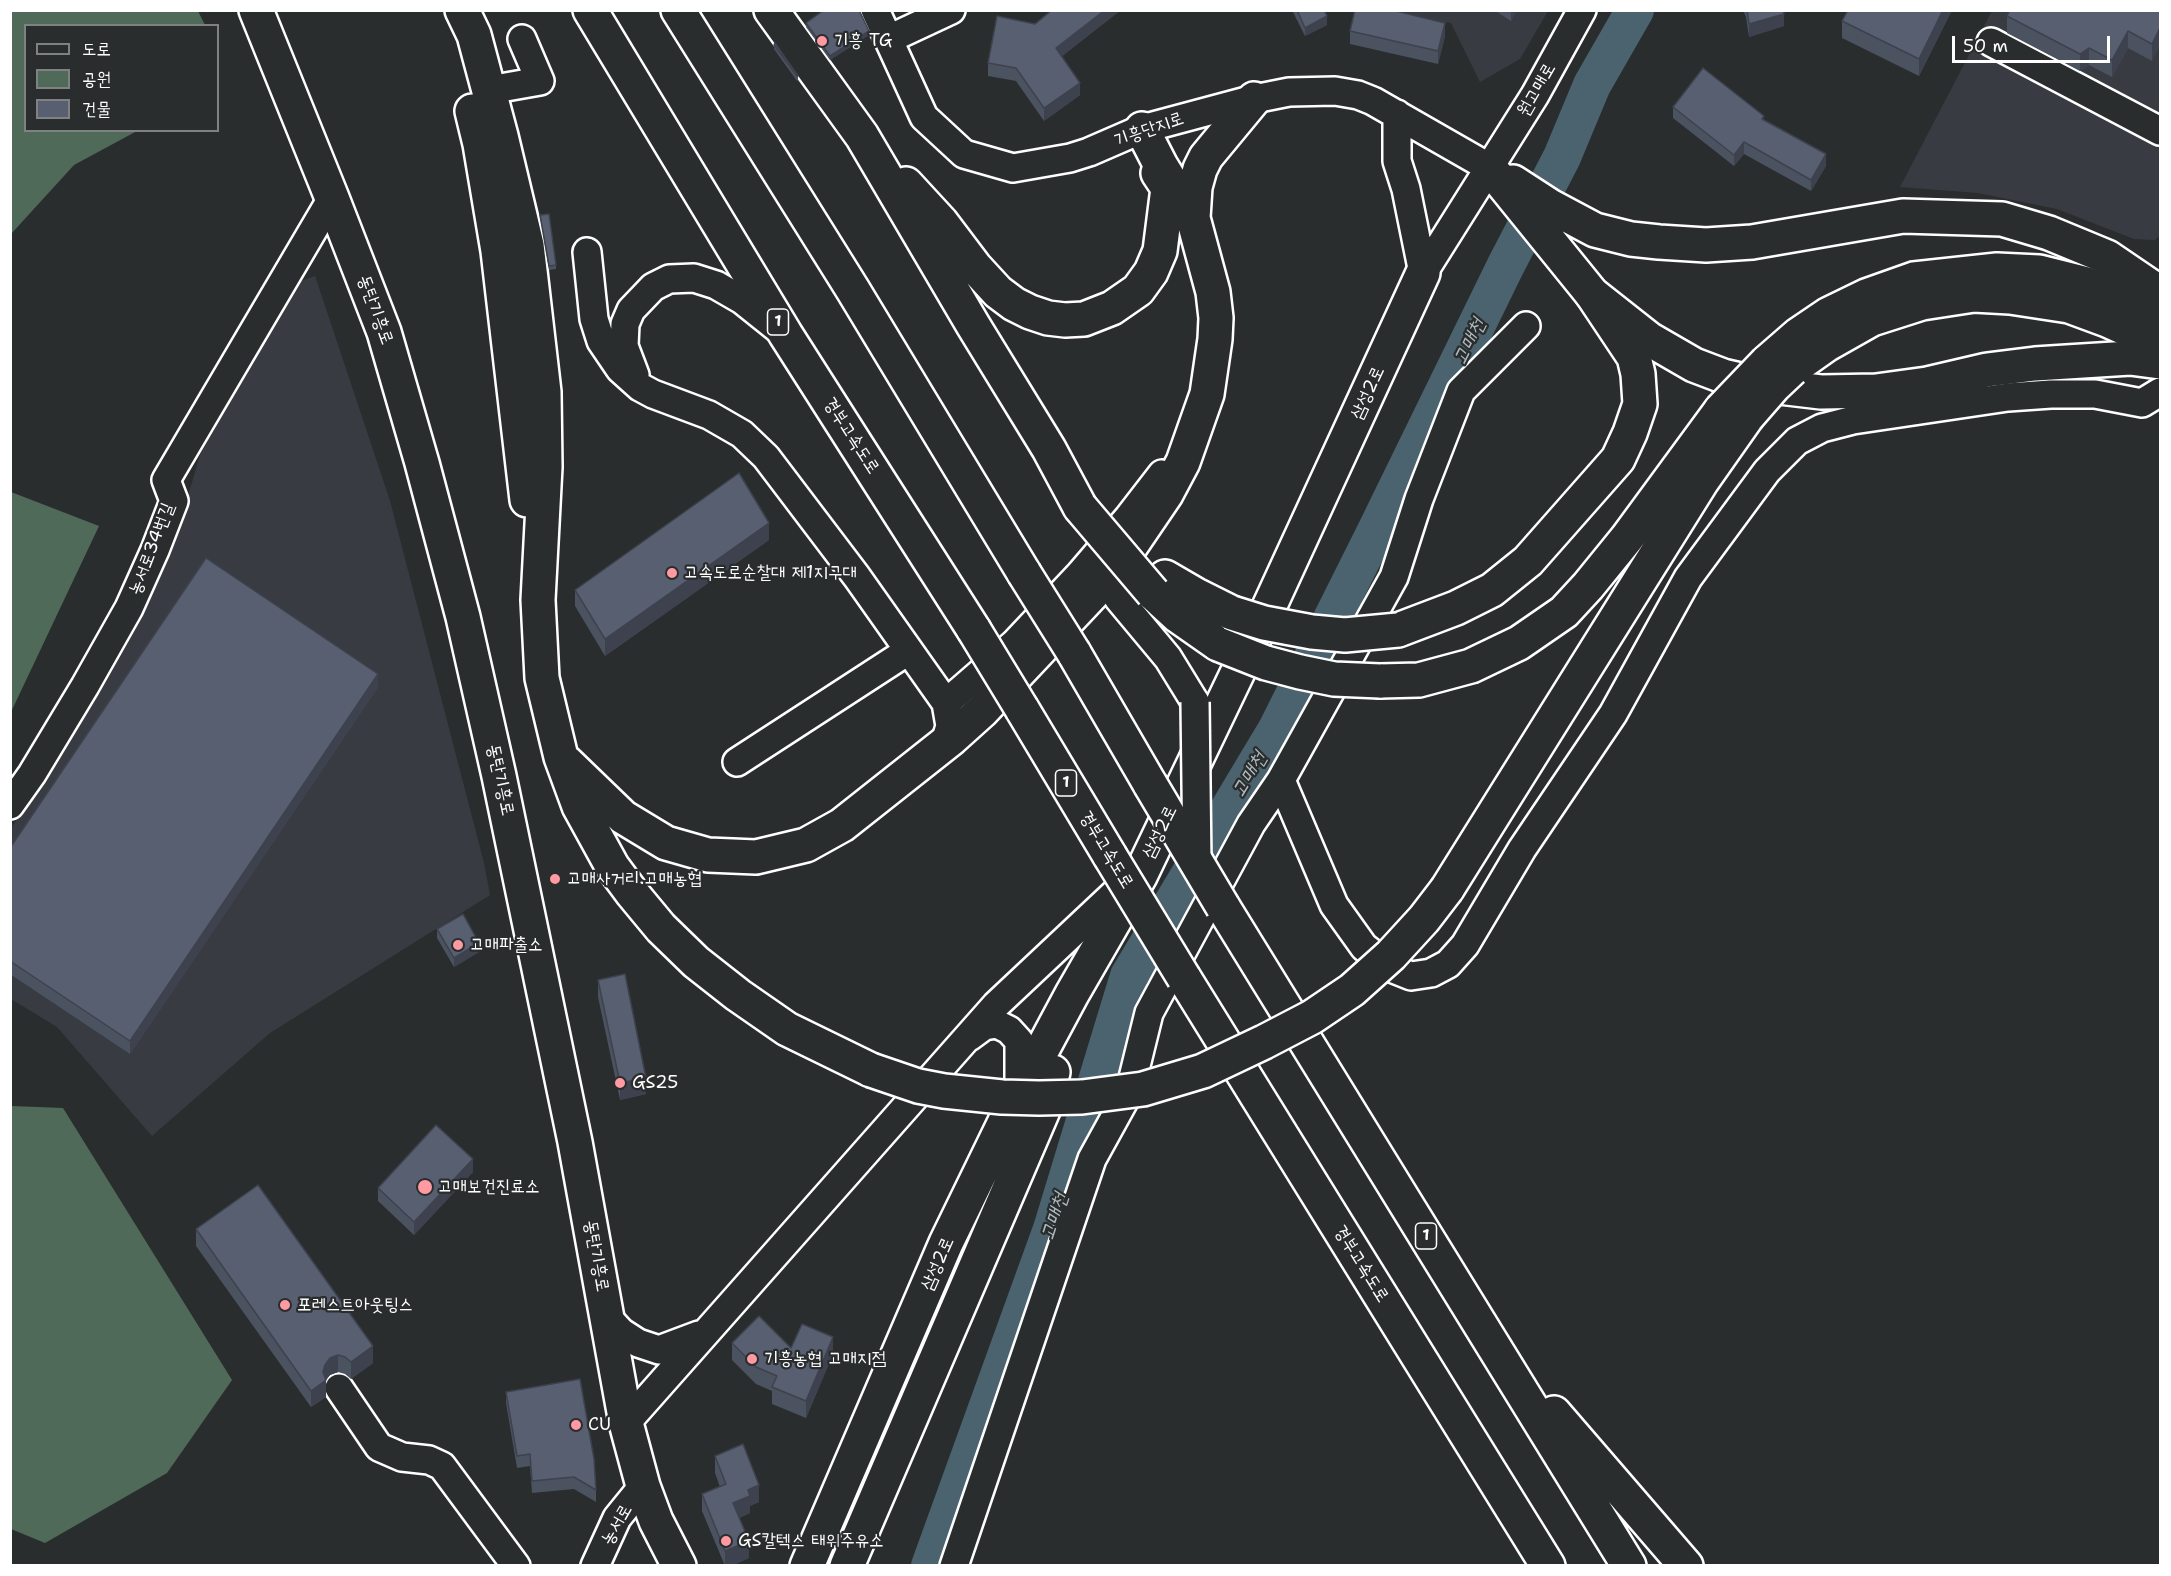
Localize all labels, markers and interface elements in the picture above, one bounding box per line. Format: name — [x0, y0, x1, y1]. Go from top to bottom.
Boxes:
legend — [24, 24, 219, 132]
scale bar — [1955, 24, 2112, 62]
place label: 기흥 TG — [834, 30, 892, 52]
marker: 기흥 TG — [815, 34, 829, 48]
text: 50 m — [1963, 34, 2008, 58]
text: 도로 — [82, 37, 111, 61]
street label: 원고매로 — [1513, 60, 1561, 120]
text: 공원 — [82, 67, 111, 91]
text: 건물 — [82, 97, 111, 121]
street label: 기흥단지로 — [1111, 108, 1187, 152]
street label: 동탄기흥로 — [352, 272, 398, 348]
road number: 1 — [768, 309, 788, 335]
water label: 고매천 — [1449, 315, 1491, 369]
street label: 삼성2로 — [1346, 363, 1390, 423]
street label: 경부고속도로 — [818, 394, 884, 478]
street label: 농서로34번길 — [125, 500, 179, 598]
place label: 고속도로순찰대 제1지구대 — [684, 562, 857, 584]
marker: 고속도로순찰대 제1지구대 — [665, 566, 679, 580]
street label: 동탄기흥로 — [482, 742, 518, 818]
water label: 고매천 — [1227, 748, 1273, 802]
road number: 1 — [1056, 770, 1076, 796]
street label: 삼성2로 — [1138, 802, 1182, 862]
street label: 경부고속도로 — [1074, 807, 1138, 893]
place label: 고매사거리.고매농협 — [567, 868, 702, 890]
marker: 고매사거리.고매농협 — [548, 872, 562, 886]
place label: 고매파출소 — [470, 934, 542, 956]
marker: 고매파출소 — [451, 938, 465, 952]
place label: GS25 — [632, 1072, 678, 1094]
marker: GS25 — [613, 1076, 627, 1090]
place label: 고매보건진료소 — [438, 1176, 539, 1198]
marker: 고매보건진료소 — [416, 1178, 434, 1196]
water label: 고매천 — [1036, 1190, 1074, 1244]
street label: 동탄기흥로 — [579, 1218, 613, 1294]
street label: 경부고속도로 — [1329, 1221, 1393, 1307]
road number: 1 — [1416, 1223, 1436, 1249]
street label: 삼성2로 — [917, 1234, 959, 1294]
place label: 포레스트아웃팅스 — [297, 1294, 413, 1316]
marker: 포레스트아웃팅스 — [278, 1298, 292, 1312]
place label: 기흥농협 고매지점 — [764, 1348, 886, 1370]
marker: 기흥농협 고매지점 — [745, 1352, 759, 1366]
place label: CU — [588, 1414, 611, 1436]
marker: CU — [569, 1418, 583, 1432]
street label: 농서로 — [597, 1501, 637, 1549]
place label: GS칼텍스 태위주유소 — [738, 1530, 884, 1552]
marker: GS칼텍스 태위주유소 — [719, 1534, 733, 1548]

